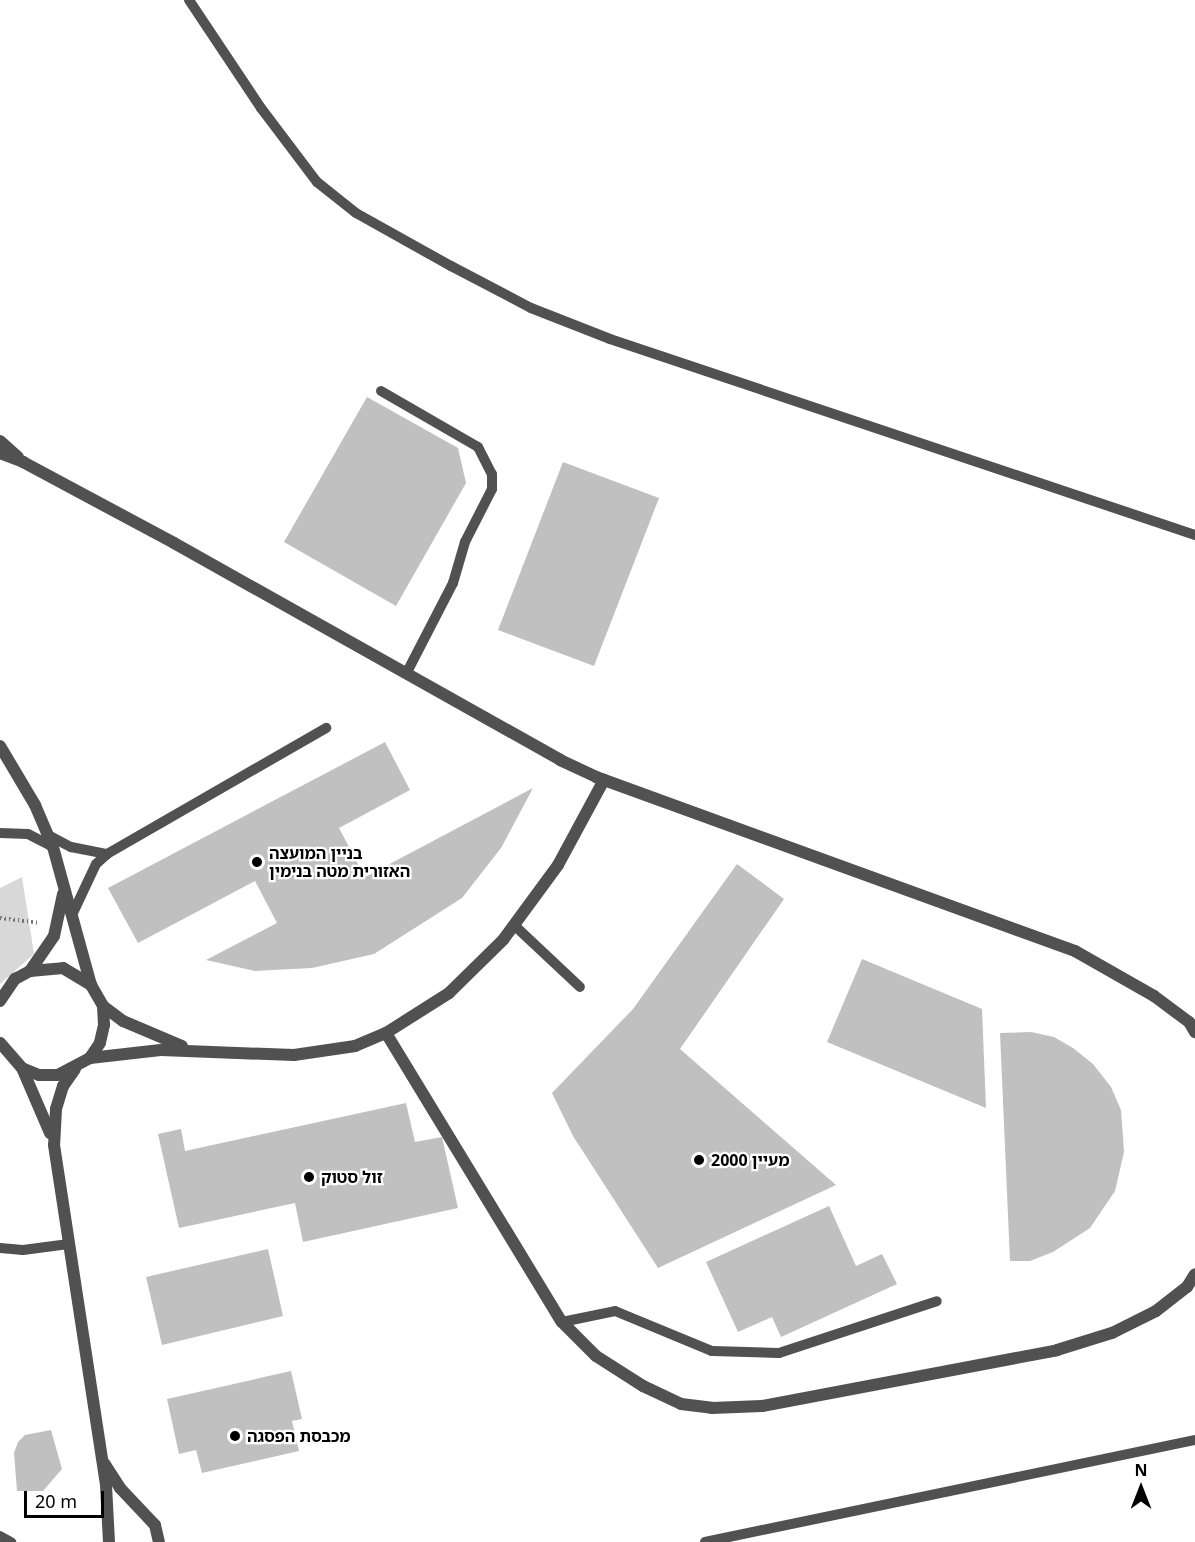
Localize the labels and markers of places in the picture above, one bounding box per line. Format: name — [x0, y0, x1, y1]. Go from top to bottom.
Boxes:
place label: בניין המועצה האזורית מטה בנימין — [269, 843, 410, 881]
marker: בניין המועצה האזורית מטה בנימין — [250, 855, 264, 869]
place label: מעיין 2000 — [711, 1150, 789, 1170]
marker: מעיין 2000 — [692, 1153, 706, 1167]
place label: זול סטוק — [321, 1167, 383, 1187]
marker: זול סטוק — [302, 1170, 316, 1184]
place label: מכבסת הפסגה — [247, 1426, 350, 1446]
marker: מכבסת הפסגה — [228, 1429, 242, 1443]

